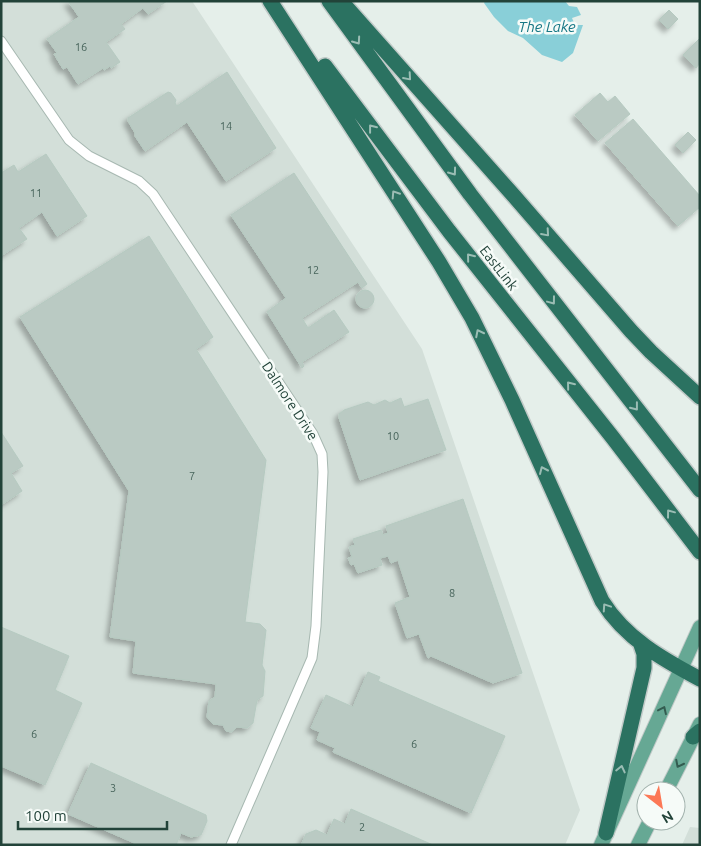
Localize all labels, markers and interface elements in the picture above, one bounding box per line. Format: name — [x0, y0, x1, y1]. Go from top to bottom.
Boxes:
water label: The Lake — [518, 18, 576, 35]
one-way arrow — [351, 35, 360, 44]
house number: 16 — [75, 41, 87, 53]
one-way arrow — [402, 72, 411, 81]
house number: 14 — [220, 120, 232, 132]
one-way arrow — [369, 125, 377, 134]
one-way arrow — [447, 166, 456, 176]
house number: 11 — [30, 187, 42, 199]
one-way arrow — [392, 190, 401, 199]
one-way arrow — [540, 227, 549, 236]
street label: EastLink — [477, 243, 521, 293]
one-way arrow — [467, 254, 475, 263]
house number: 12 — [307, 264, 319, 276]
one-way arrow — [547, 295, 555, 304]
one-way arrow — [475, 329, 485, 338]
street label: Dalmore Drive — [259, 359, 321, 443]
one-way arrow — [567, 382, 575, 391]
one-way arrow — [629, 401, 637, 410]
house number: 10 — [387, 430, 399, 442]
one-way arrow — [539, 466, 550, 475]
house number: 7 — [189, 470, 195, 482]
one-way arrow — [667, 509, 676, 519]
house number: 8 — [449, 587, 455, 599]
one-way arrow — [603, 604, 612, 613]
one-way arrow — [657, 706, 668, 715]
house number: 6 — [31, 728, 37, 740]
house number: 6 — [411, 738, 417, 750]
one-way arrow — [675, 759, 686, 768]
one-way arrow — [615, 764, 626, 773]
north arrow — [636, 781, 686, 831]
house number: 3 — [110, 782, 116, 794]
scale bar — [18, 798, 166, 830]
text: 100 m — [25, 807, 67, 824]
text: N — [659, 808, 676, 827]
house number: 2 — [359, 821, 365, 833]

